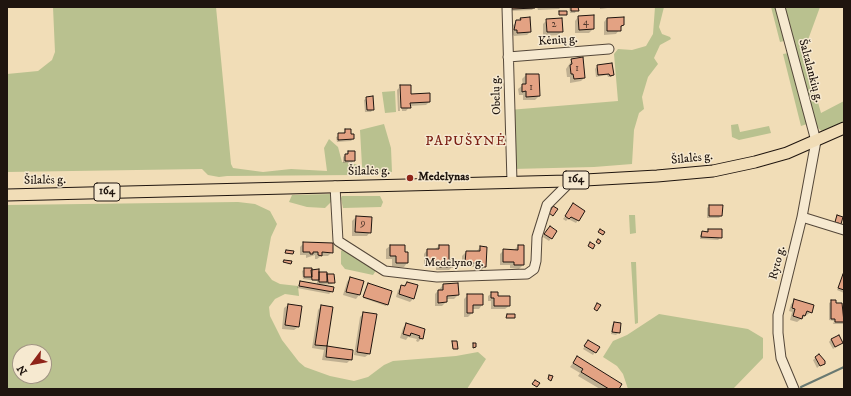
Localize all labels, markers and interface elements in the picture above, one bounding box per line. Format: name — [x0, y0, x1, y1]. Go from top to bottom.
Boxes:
house number: 4 — [583, 17, 589, 29]
house number: 2 — [552, 19, 556, 31]
street label: Kėnių g. — [538, 32, 578, 50]
street label: Šaltalankių g. — [795, 38, 825, 104]
house number: 1 — [575, 63, 579, 75]
street label: Obelų g. — [489, 75, 505, 115]
house number: 1 — [529, 82, 533, 94]
district label: PAPUŠYNĖ — [425, 134, 507, 150]
street label: Šilalės g. — [670, 150, 714, 168]
street label: Šilalės g. — [348, 164, 390, 180]
place label: Medelynas — [418, 171, 469, 185]
road number: 164 — [563, 171, 589, 189]
street label: Šilalės g. — [24, 173, 66, 189]
marker: Medelynas — [405, 173, 415, 183]
road number: 164 — [94, 183, 120, 201]
house number: 9 — [361, 218, 365, 230]
street label: Ryto g. — [767, 244, 789, 282]
street label: Medelyno g. — [424, 257, 484, 271]
north arrow — [12, 344, 52, 384]
text: N — [14, 362, 31, 377]

